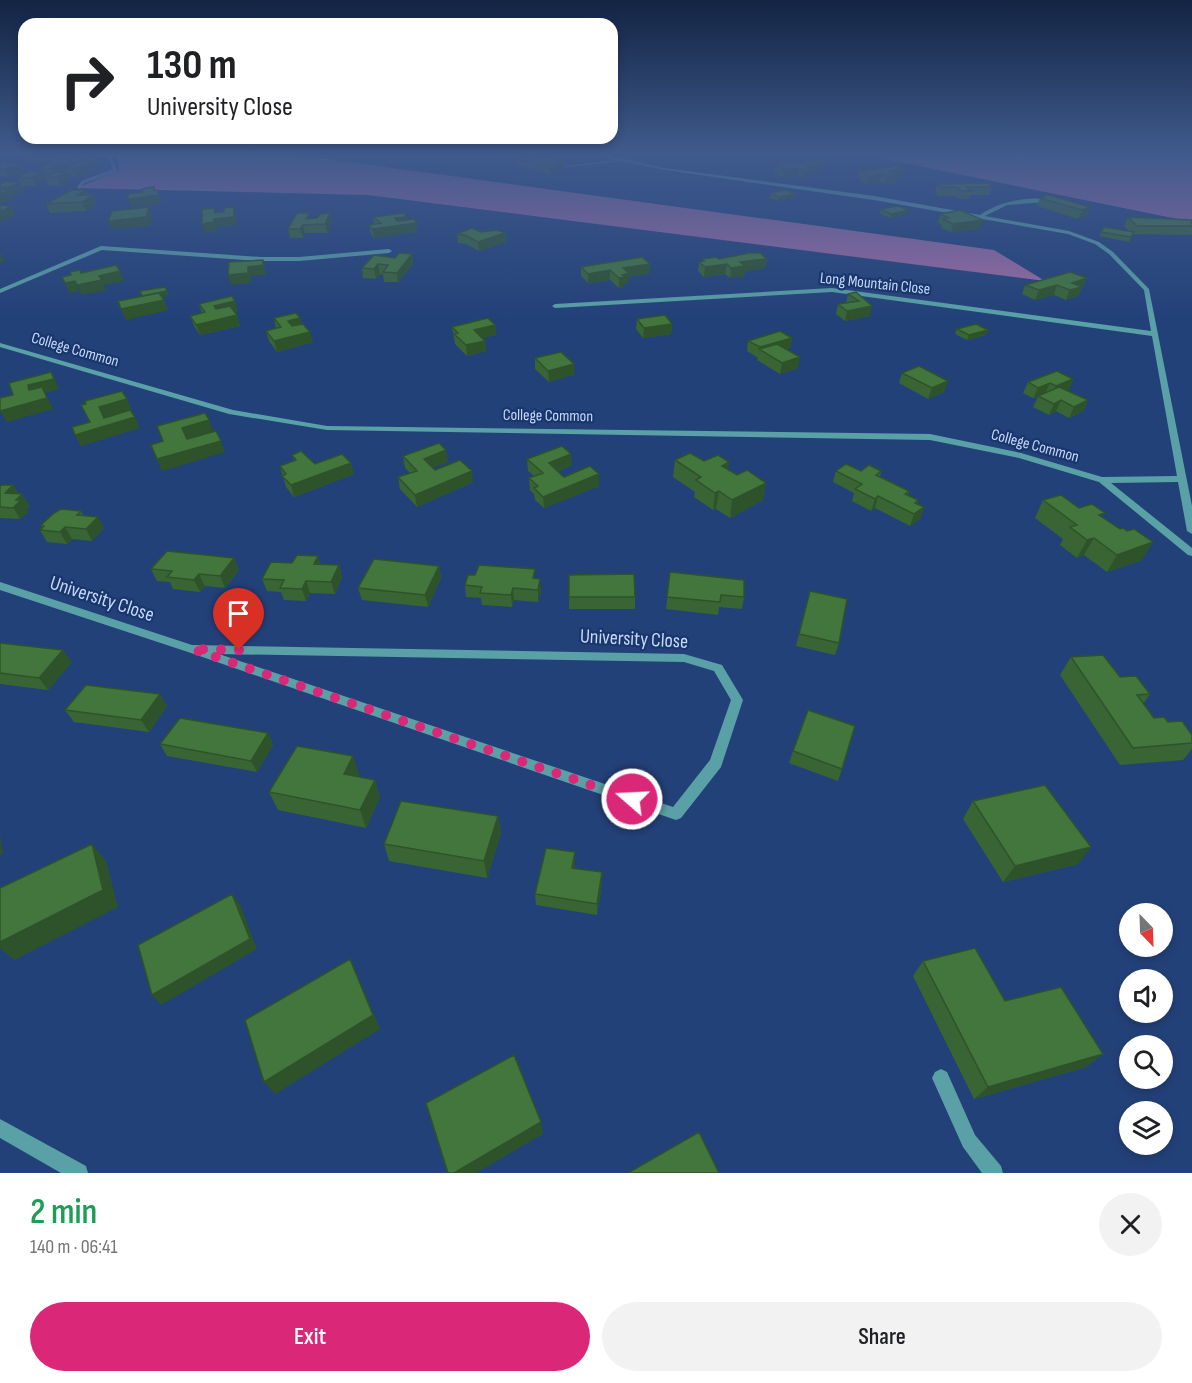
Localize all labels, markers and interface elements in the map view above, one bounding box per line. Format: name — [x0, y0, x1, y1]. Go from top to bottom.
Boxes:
text: 130 m — [147, 40, 237, 91]
icon: right — [48, 42, 126, 120]
text: University Close — [147, 91, 293, 123]
street label: Long Mountain Close — [819, 269, 931, 299]
street label: College Common — [29, 328, 121, 372]
street label: College Common — [503, 406, 593, 426]
street label: College Common — [989, 425, 1081, 467]
street label: University Close — [47, 571, 157, 627]
pin — [213, 588, 264, 650]
icon: arrive — [222, 597, 255, 630]
street label: University Close — [579, 624, 689, 654]
position arrow — [600, 767, 664, 831]
north arrow — [1119, 903, 1173, 957]
map controls — [1119, 903, 1173, 1155]
button: sound — [1119, 969, 1173, 1023]
button: search — [1119, 1035, 1173, 1089]
button: layers — [1119, 1101, 1173, 1155]
text: 2 min — [30, 1191, 97, 1234]
button: close — [1099, 1193, 1162, 1256]
text: 140 m · 06:41 — [30, 1235, 118, 1259]
button: Exit — [30, 1302, 590, 1371]
button: Share — [602, 1302, 1162, 1371]

